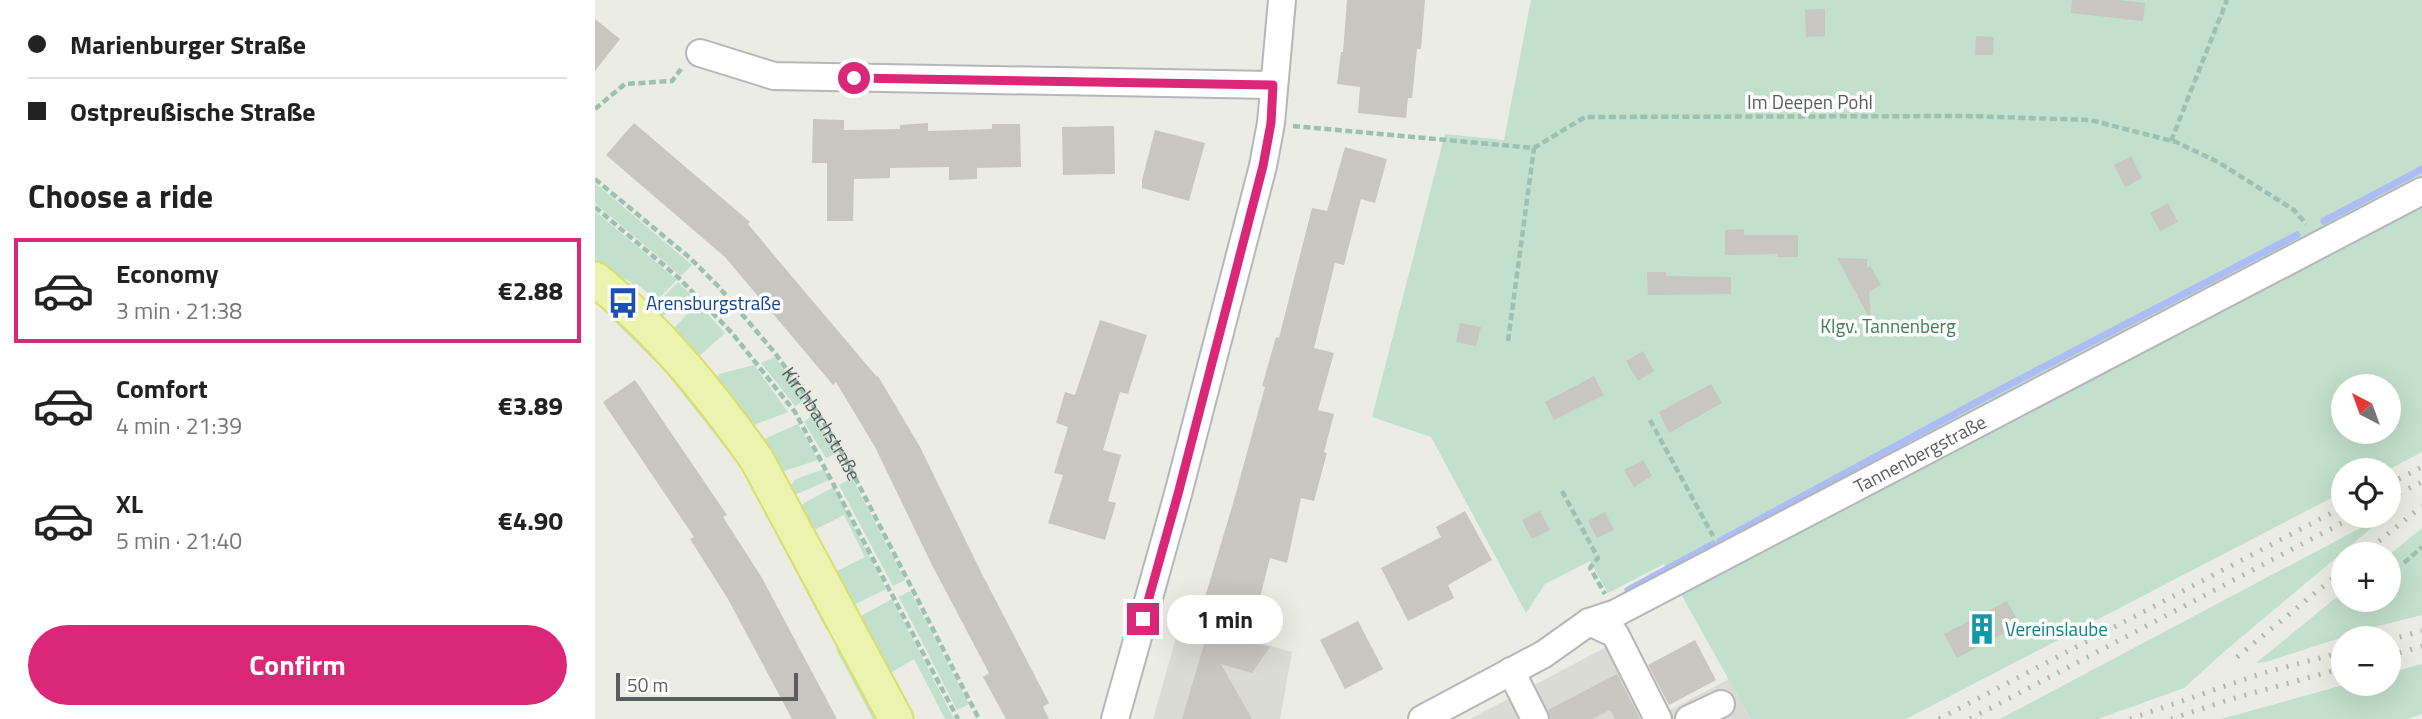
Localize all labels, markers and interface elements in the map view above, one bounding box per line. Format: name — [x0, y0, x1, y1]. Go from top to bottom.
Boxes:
text: Marienburger Straße — [70, 25, 306, 64]
route start — [838, 62, 870, 94]
street label: Im Deepen Pohl — [1747, 87, 1873, 116]
text: Ostpreußische Straße — [70, 92, 316, 131]
text: Choose a ride — [28, 172, 213, 220]
text: Economy — [116, 254, 218, 293]
icon: car — [32, 259, 95, 322]
text: €2.88 — [498, 271, 563, 310]
bus stop icon: Arensburgstraße — [606, 286, 640, 320]
place label: Arensburgstraße — [646, 288, 781, 317]
text: 3 min · 21:38 — [116, 293, 242, 328]
park label: Klgv. Tannenberg — [1820, 311, 1956, 340]
street label: Kirchbachstraße — [775, 360, 869, 485]
text: Comfort — [116, 369, 208, 408]
icon: car — [32, 374, 95, 437]
north arrow — [2331, 374, 2401, 444]
map controls — [2331, 374, 2401, 696]
text: €3.89 — [498, 386, 563, 425]
street label: Tannenbergstraße — [1848, 407, 1991, 500]
text: 4 min · 21:39 — [116, 408, 242, 443]
button: locate — [2331, 458, 2401, 528]
text: XL — [116, 484, 143, 523]
icon: car — [32, 489, 95, 552]
text: €4.90 — [498, 501, 563, 540]
text: 5 min · 21:40 — [116, 523, 242, 558]
button: + — [2331, 542, 2401, 612]
callout: 1 min — [1167, 594, 1283, 644]
text: 1 min — [1197, 602, 1253, 637]
route end — [1127, 603, 1159, 635]
building icon: Vereinslaube — [1965, 612, 1999, 646]
place label: Vereinslaube — [2005, 614, 2108, 643]
button: Confirm — [28, 625, 567, 705]
button: − — [2331, 626, 2401, 696]
scale bar — [616, 670, 798, 702]
text: 50 m — [627, 670, 668, 699]

